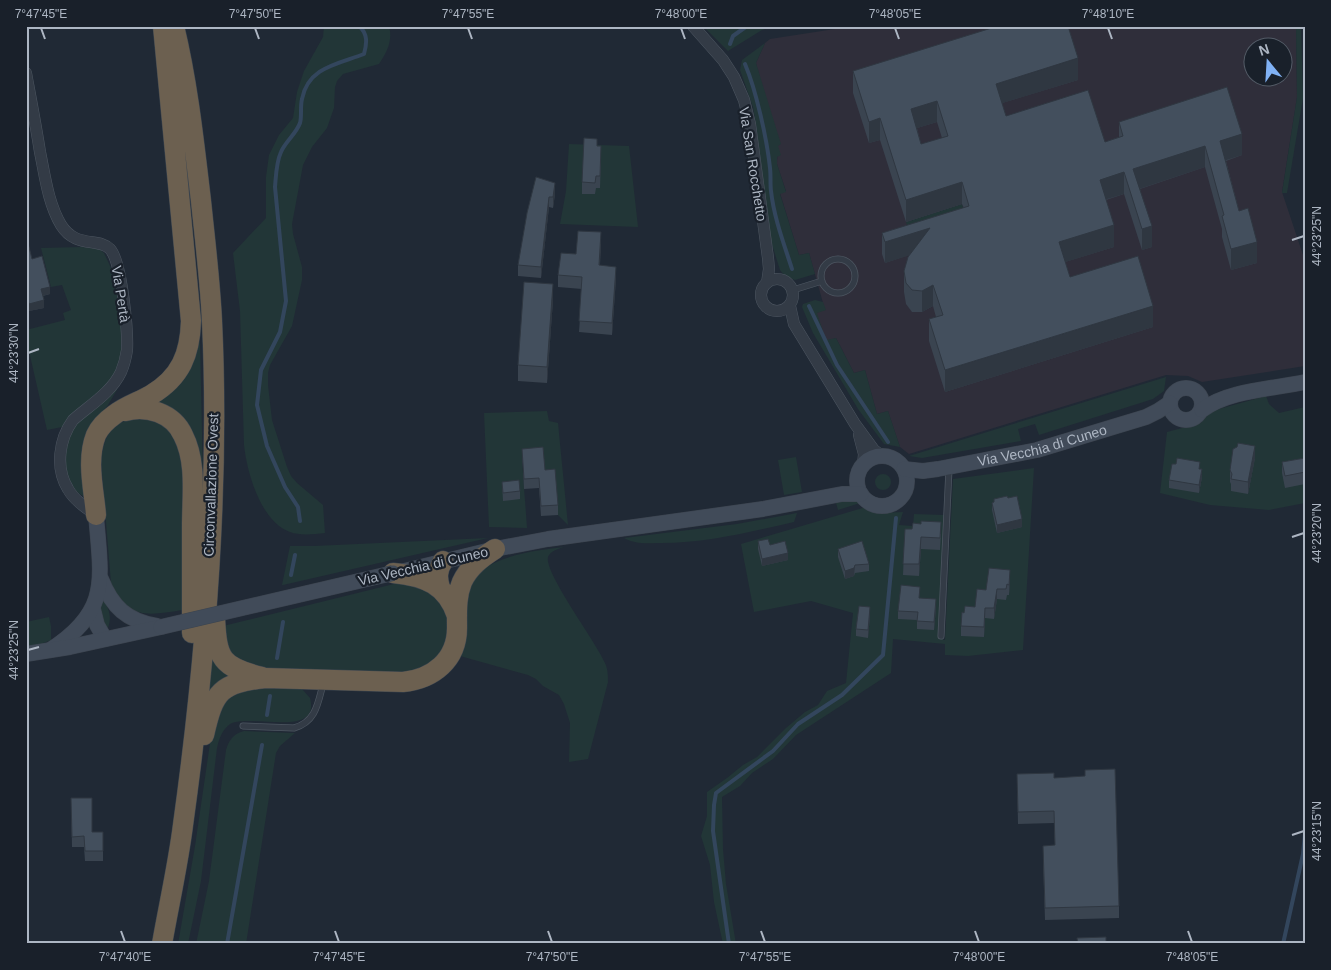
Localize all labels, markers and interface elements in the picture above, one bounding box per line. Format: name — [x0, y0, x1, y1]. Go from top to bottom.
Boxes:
text: 7°47'45"E — [15, 7, 67, 21]
text: 7°47'50"E — [229, 7, 281, 21]
text: 7°47'55"E — [442, 7, 494, 21]
text: 7°48'00"E — [655, 7, 707, 21]
text: 7°48'05"E — [869, 7, 921, 21]
text: 7°48'10"E — [1082, 7, 1134, 21]
north arrow — [1244, 38, 1294, 88]
text: N — [1257, 40, 1271, 59]
street label: Via San Rocchetto — [736, 106, 770, 223]
text: 44°23'25"N — [1310, 206, 1324, 266]
street label: Via Pertà — [109, 264, 133, 324]
text: 44°23'30"N — [7, 323, 21, 383]
street label: Circonvallazione Ovest — [201, 413, 221, 557]
street label: Via Vecchia di Cuneo — [976, 421, 1109, 469]
text: 44°23'20"N — [1310, 503, 1324, 563]
street label: Via Vecchia di Cuneo — [356, 543, 490, 589]
text: 44°23'25"N — [7, 620, 21, 680]
text: 44°23'15"N — [1310, 801, 1324, 861]
text: 7°47'40"E — [99, 950, 151, 964]
text: 7°47'45"E — [313, 950, 365, 964]
text: 7°47'50"E — [526, 950, 578, 964]
text: 7°47'55"E — [739, 950, 791, 964]
text: 7°48'00"E — [953, 950, 1005, 964]
text: 7°48'05"E — [1166, 950, 1218, 964]

